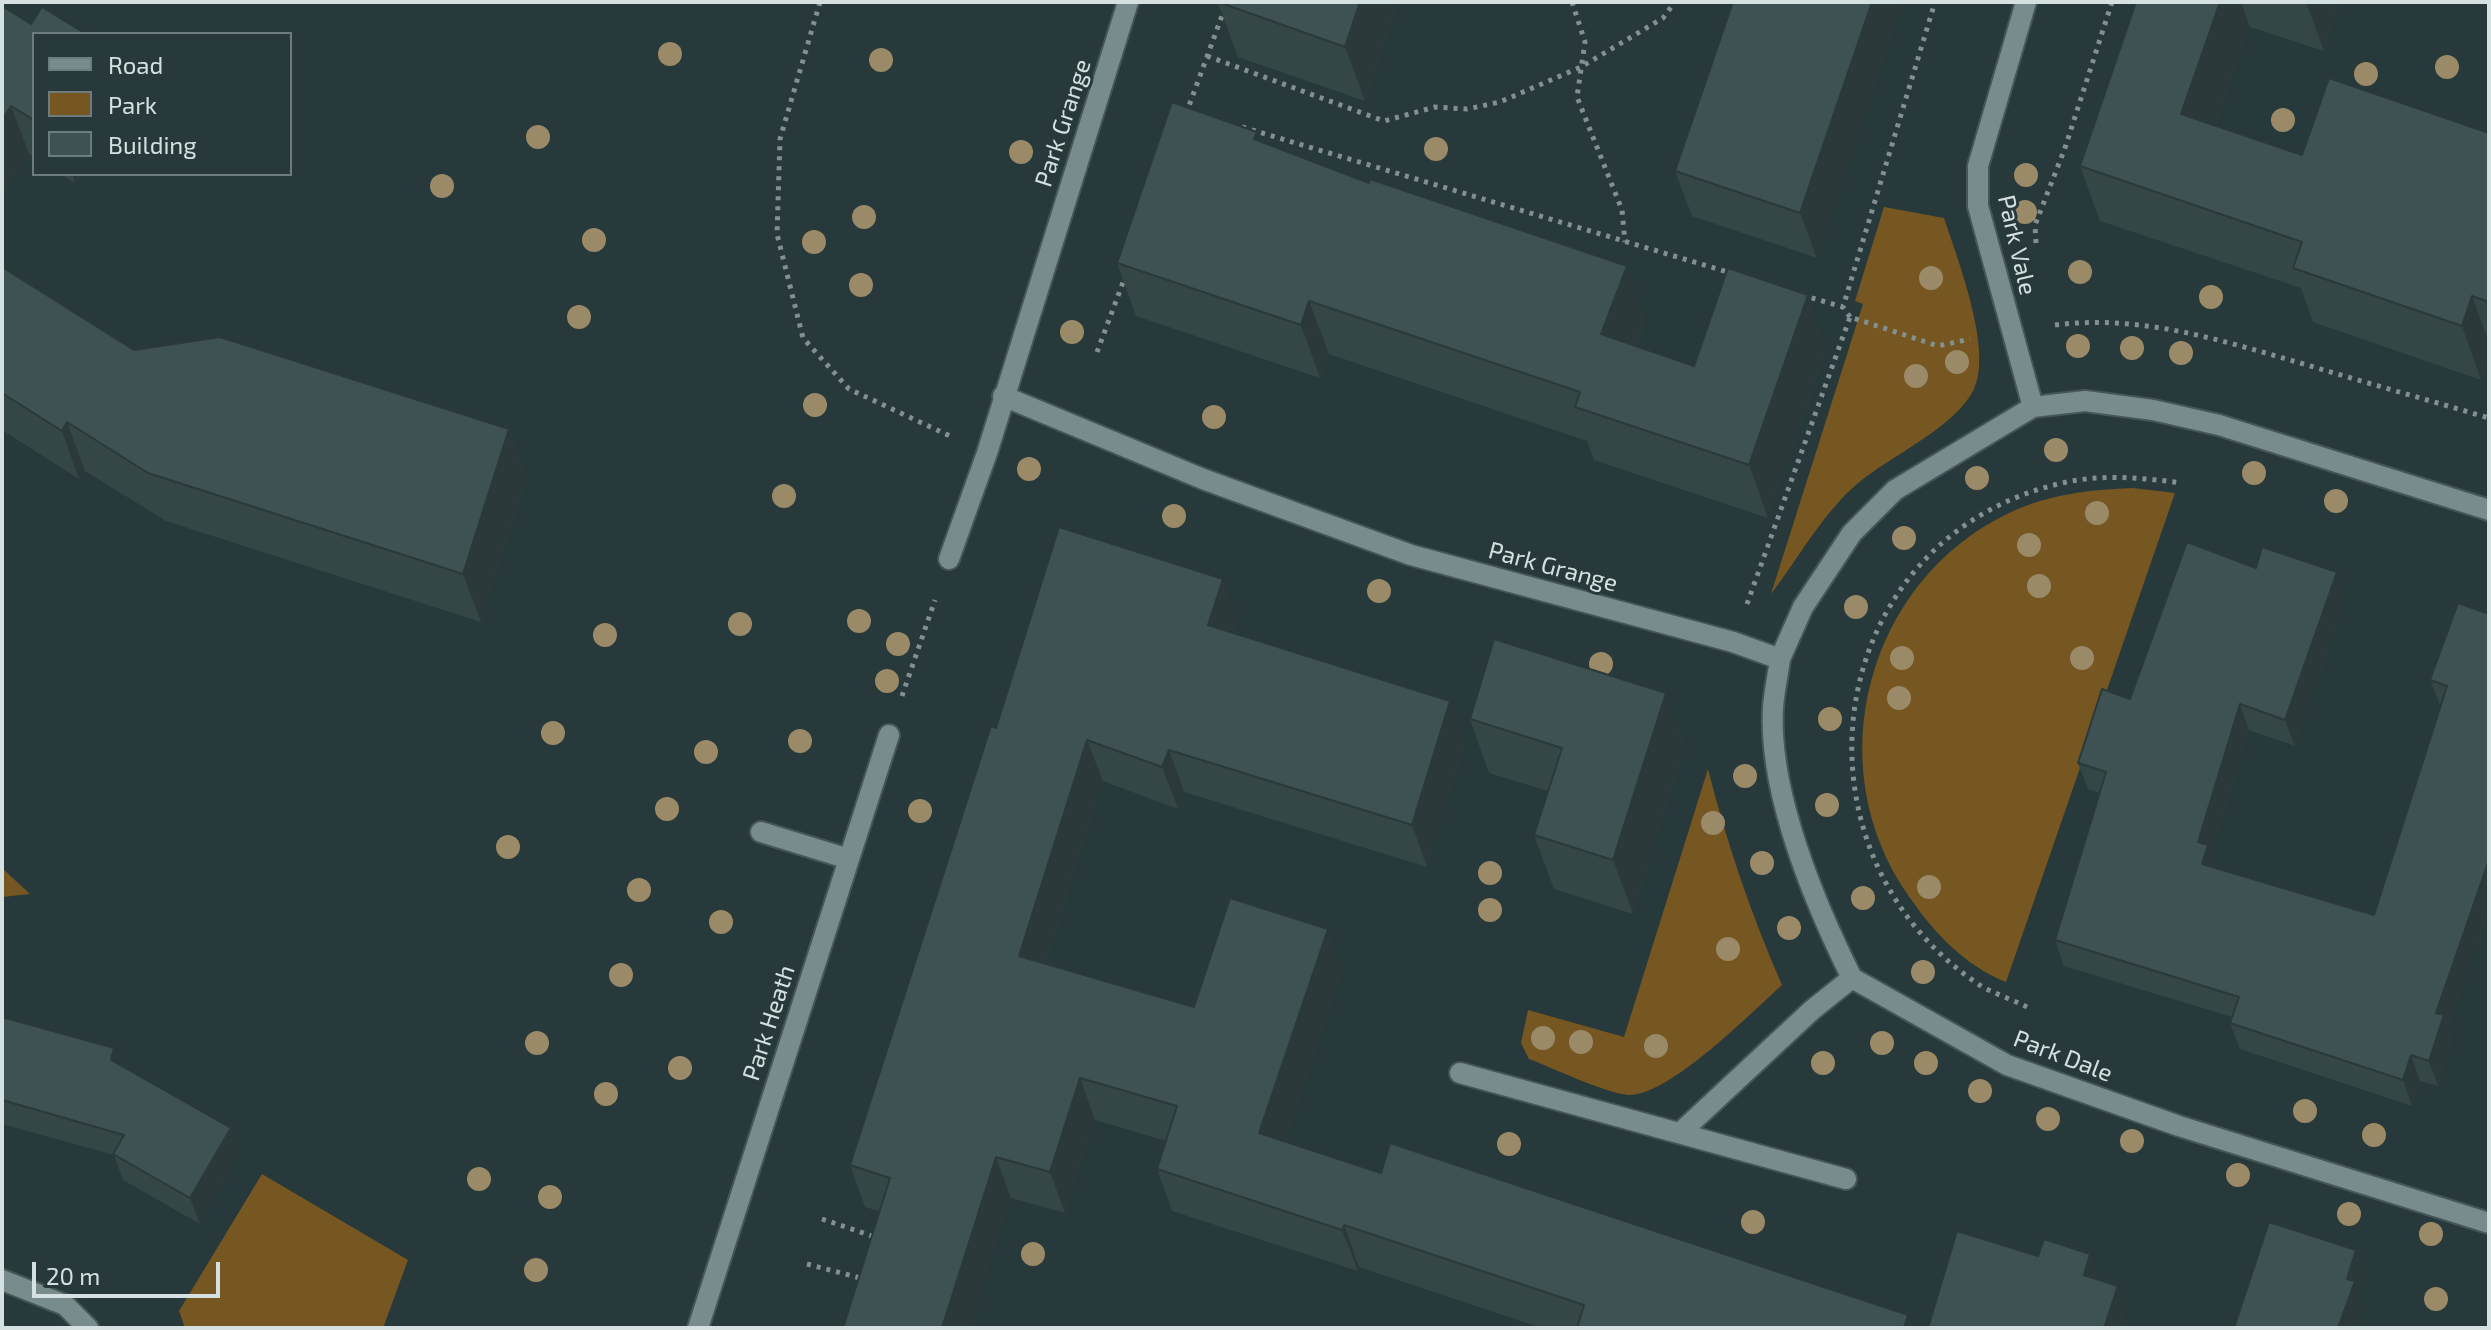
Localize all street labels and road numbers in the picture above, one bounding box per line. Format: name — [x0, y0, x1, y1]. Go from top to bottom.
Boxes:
street label: Park Grange — [1029, 56, 1097, 190]
street label: Park Vale — [1992, 192, 2042, 298]
street label: Park Grange — [1485, 536, 1621, 598]
street label: Park Heath — [737, 962, 801, 1084]
street label: Park Dale — [2009, 1024, 2117, 1088]

